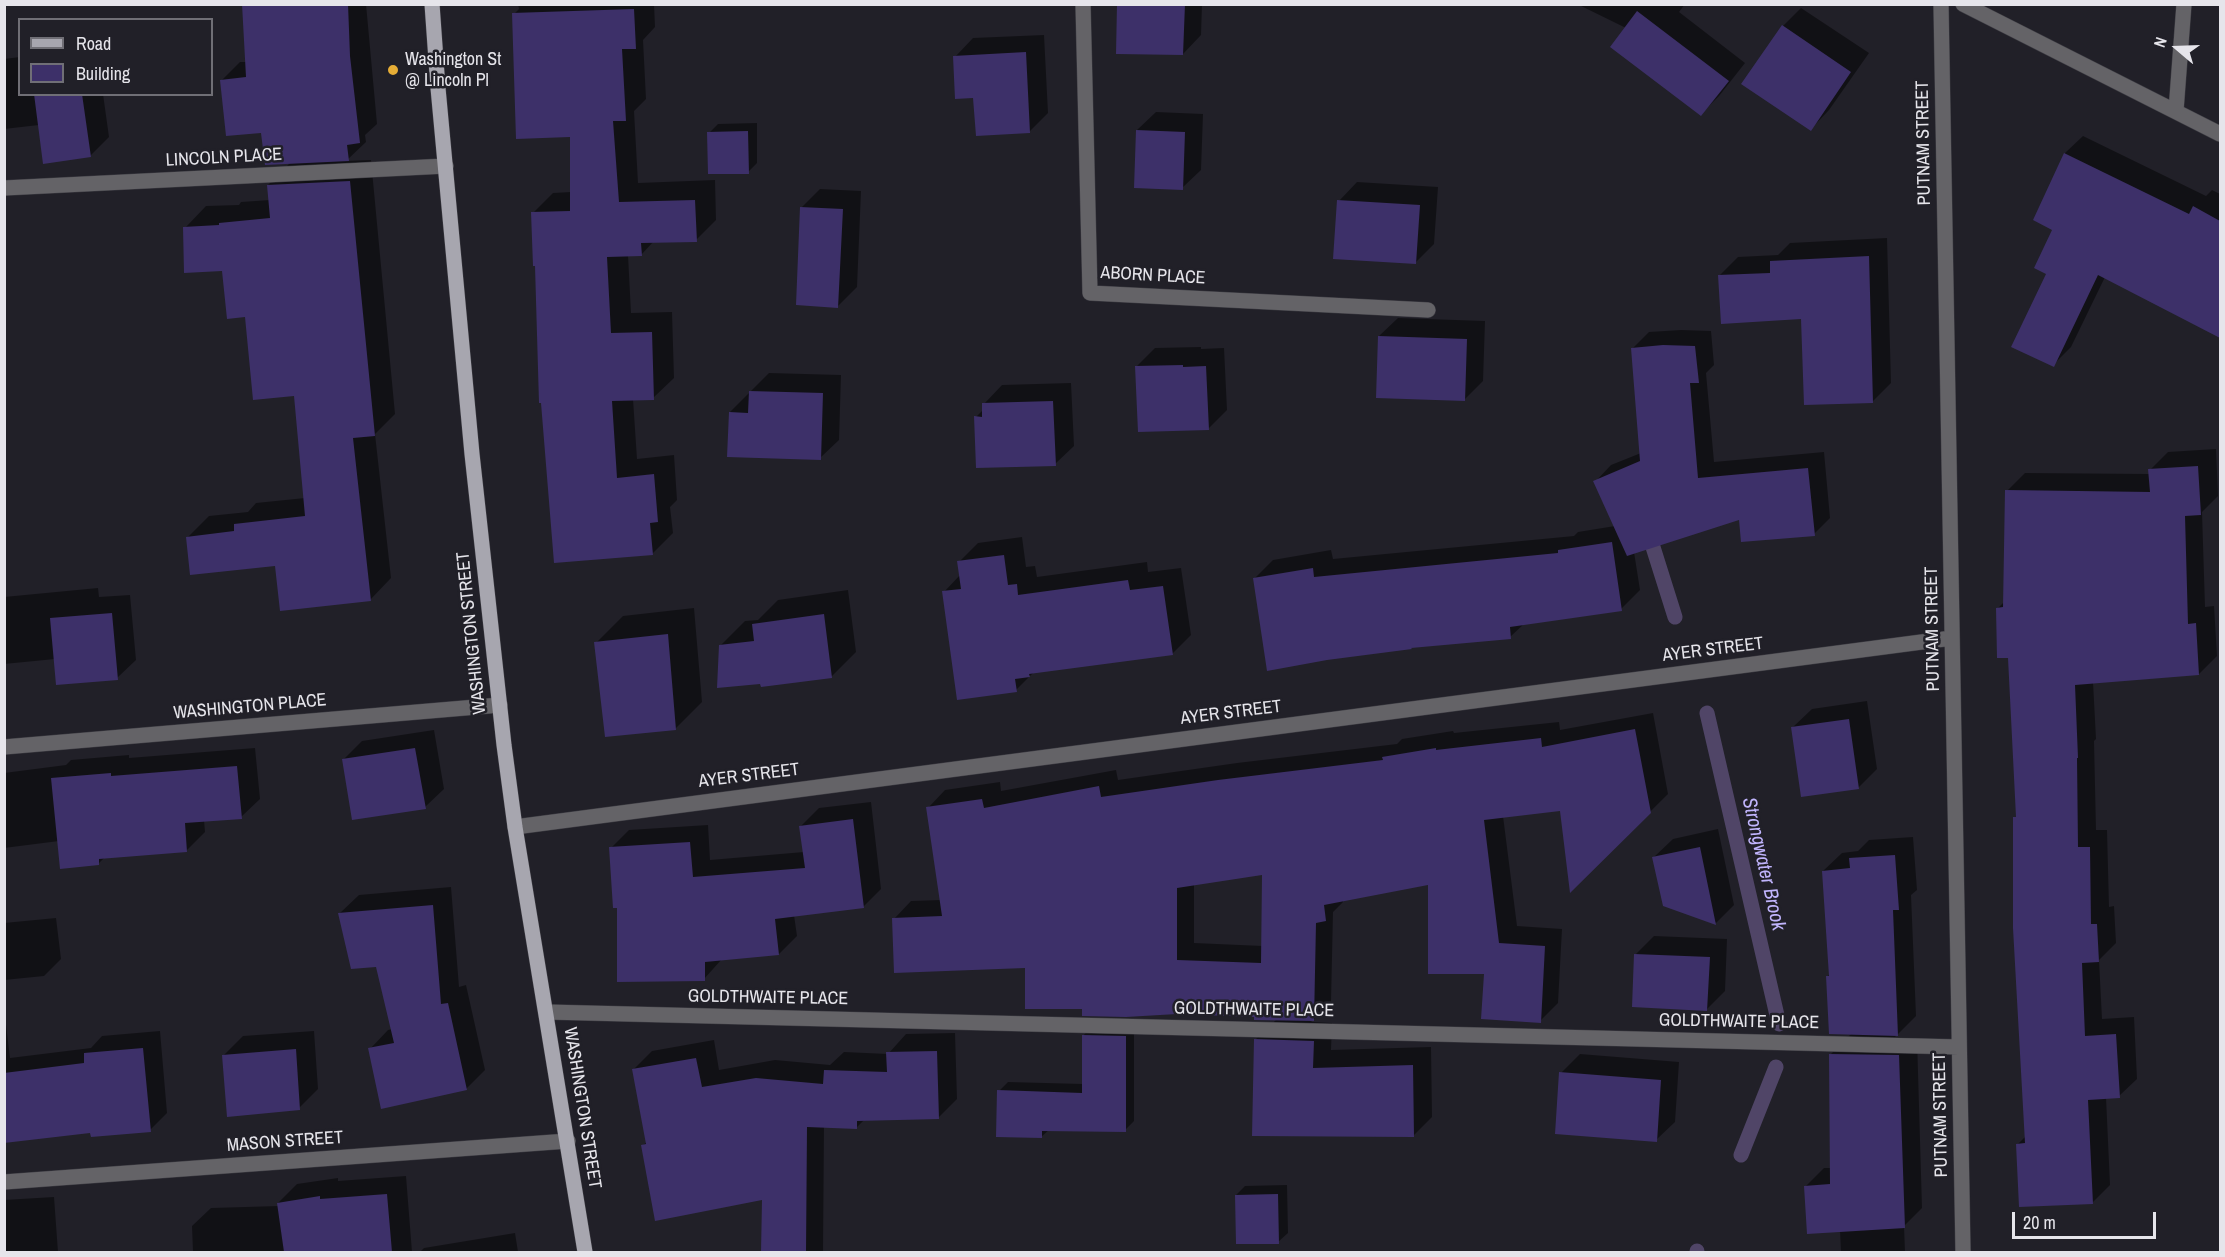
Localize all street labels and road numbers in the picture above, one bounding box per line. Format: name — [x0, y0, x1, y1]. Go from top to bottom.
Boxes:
street label: PUTNAM STREET — [1912, 80, 1936, 206]
street label: LINCOLN PLACE — [165, 144, 283, 172]
street label: ABORN PLACE — [1100, 262, 1206, 290]
street label: WASHINGTON STREET — [453, 551, 491, 715]
street label: PUTNAM STREET — [1921, 566, 1945, 692]
street label: AYER STREET — [1661, 633, 1765, 667]
street label: WASHINGTON PLACE — [173, 690, 327, 724]
street label: AYER STREET — [1179, 696, 1283, 730]
street label: AYER STREET — [697, 759, 801, 793]
street label: GOLDTHWAITE PLACE — [688, 986, 848, 1010]
street label: GOLDTHWAITE PLACE — [1174, 998, 1334, 1022]
street label: GOLDTHWAITE PLACE — [1659, 1010, 1819, 1034]
street label: WASHINGTON STREET — [559, 1026, 605, 1190]
street label: PUTNAM STREET — [1929, 1052, 1953, 1178]
street label: MASON STREET — [226, 1127, 344, 1157]

